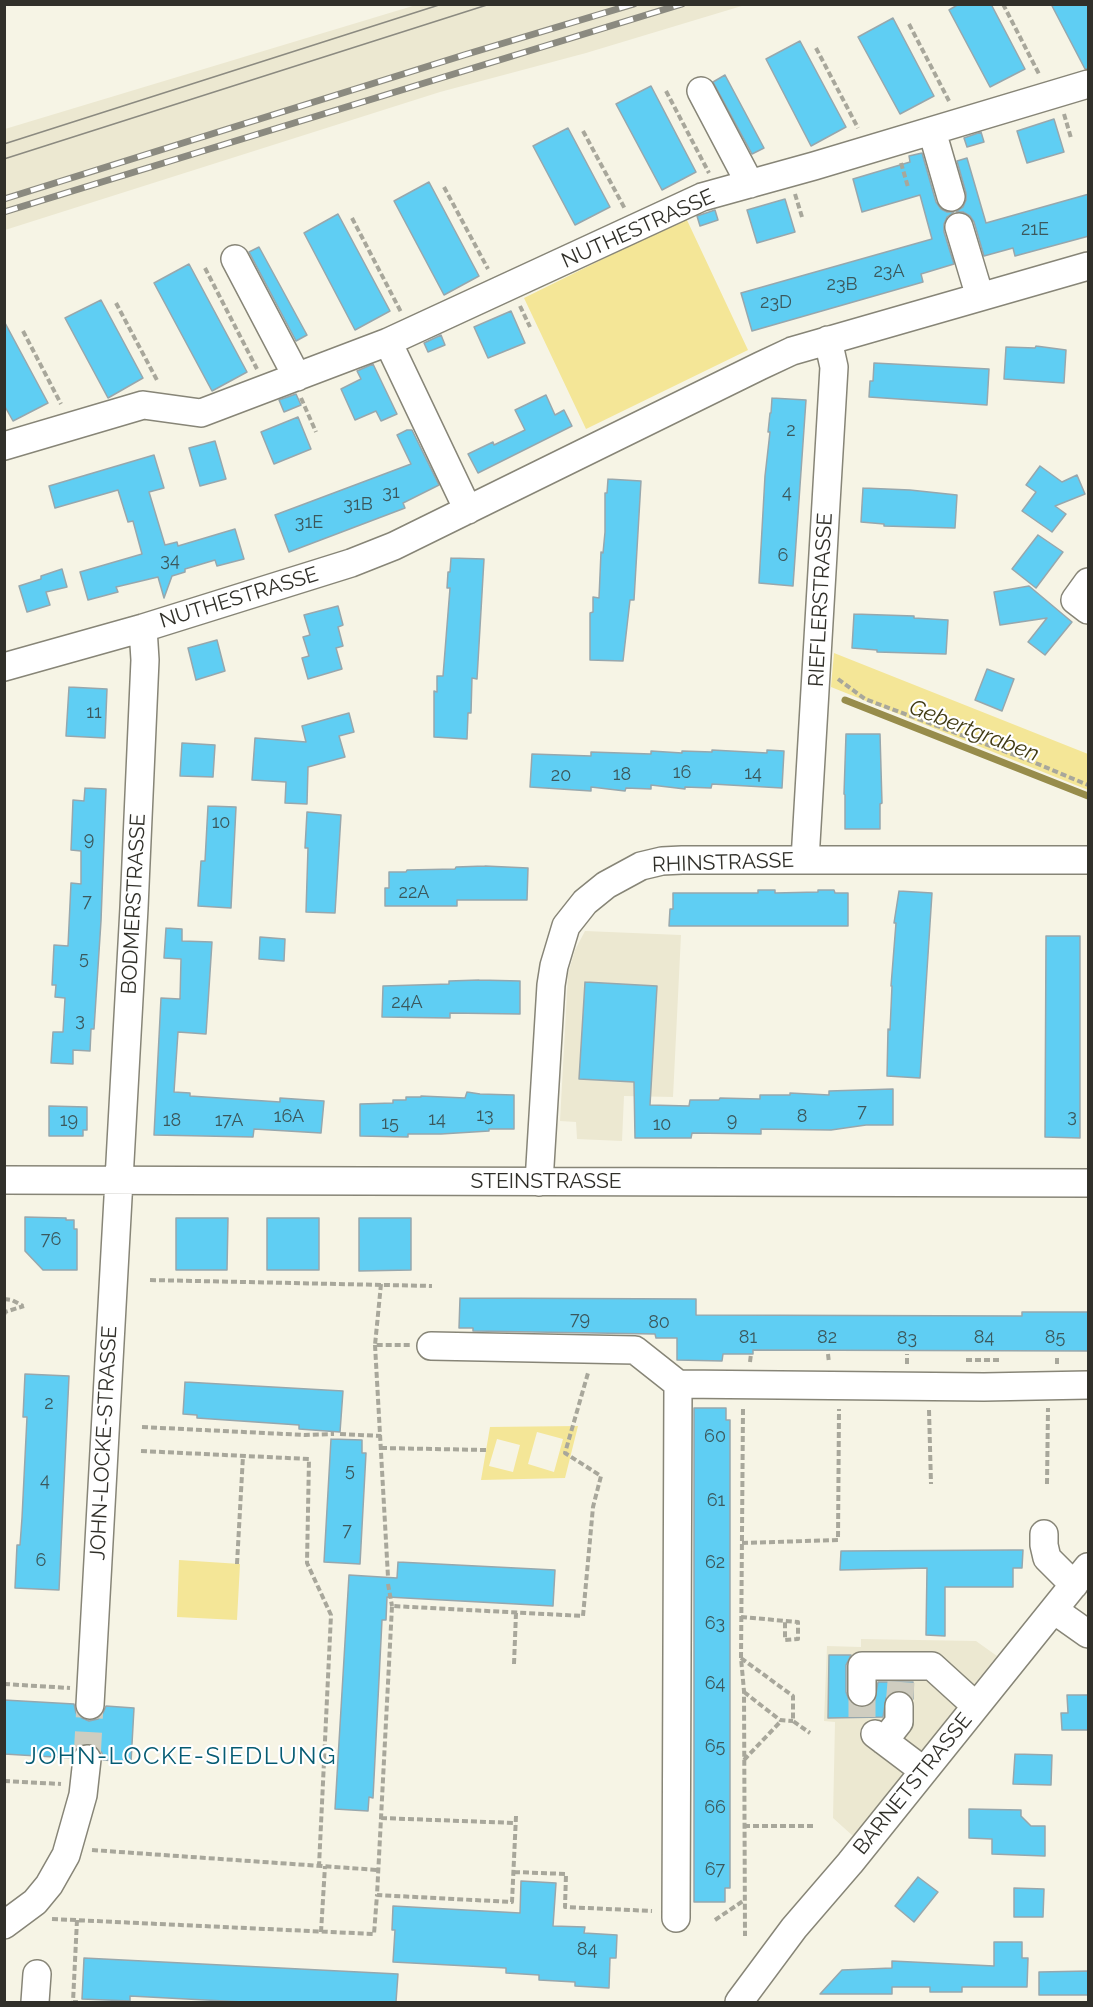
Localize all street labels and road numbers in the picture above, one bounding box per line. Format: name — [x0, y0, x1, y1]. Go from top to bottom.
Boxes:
street label: NUTHESTRASSE — [558, 184, 718, 274]
street label: RIEFLERSTRASSE — [804, 512, 838, 688]
street label: NUTHESTRASSE — [157, 562, 321, 634]
street label: BODMERSTRASSE — [117, 813, 151, 995]
street label: RHINSTRASSE — [652, 848, 794, 878]
street label: STEINSTRASSE — [470, 1169, 622, 1195]
street label: JOHN-LOCKE-STRASSE — [85, 1325, 123, 1561]
street label: BARNETSTRASSE — [848, 1708, 978, 1860]

